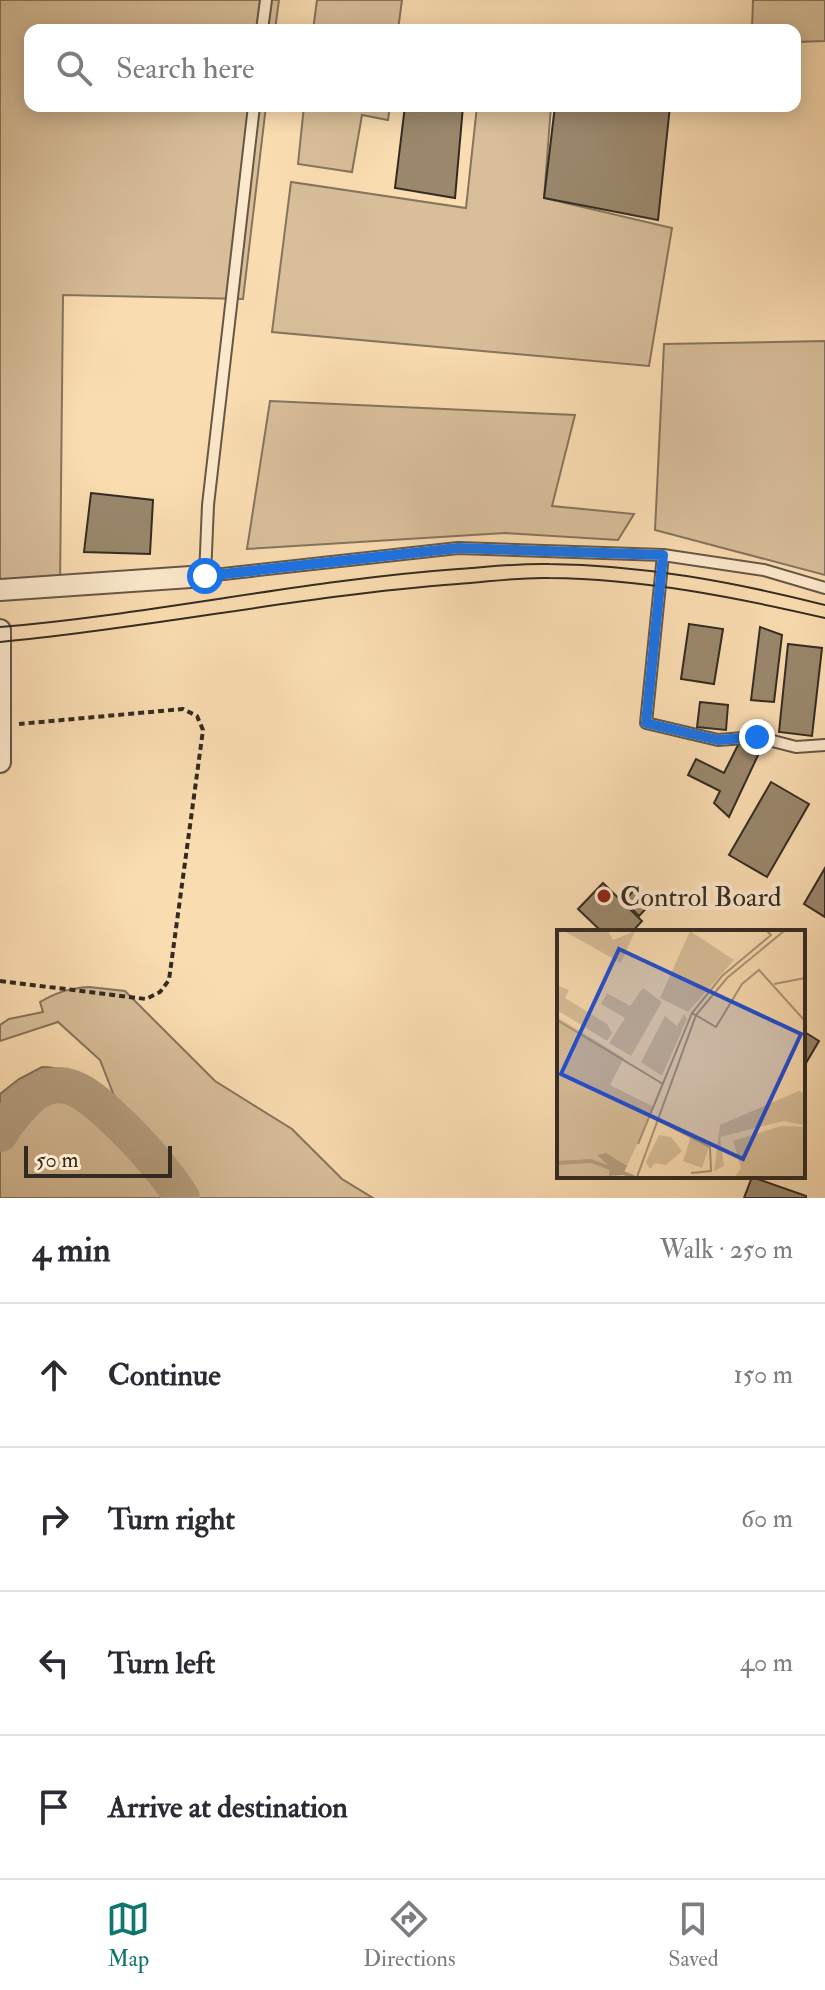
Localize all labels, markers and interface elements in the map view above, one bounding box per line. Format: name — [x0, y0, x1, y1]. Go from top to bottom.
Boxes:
search box — [24, 24, 801, 112]
icon: search — [52, 46, 96, 90]
text: Search here — [116, 50, 255, 87]
route start — [187, 558, 223, 594]
route end — [739, 719, 775, 755]
place label: Control Board — [620, 880, 782, 915]
marker: Control Board — [595, 887, 613, 905]
inset map — [557, 930, 805, 1178]
scale bar — [24, 1142, 172, 1178]
text: 50 m — [36, 1146, 78, 1174]
text: 4 min — [32, 1229, 110, 1272]
text: Walk · 250 m — [660, 1234, 793, 1266]
icon: ahead — [32, 1353, 76, 1397]
text: Continue — [108, 1357, 221, 1394]
text: 150 m — [734, 1359, 793, 1391]
icon: right — [32, 1497, 76, 1541]
text: Turn right — [108, 1501, 235, 1538]
text: 60 m — [741, 1503, 793, 1535]
icon: left — [32, 1641, 76, 1685]
text: Turn left — [108, 1645, 215, 1682]
text: 40 m — [740, 1647, 793, 1679]
icon: arrive — [32, 1785, 76, 1829]
text: Arrive at destination — [108, 1789, 348, 1826]
tab: Map — [106, 1897, 150, 1973]
tab: Directions — [363, 1897, 456, 1973]
tab: Saved — [668, 1897, 719, 1973]

